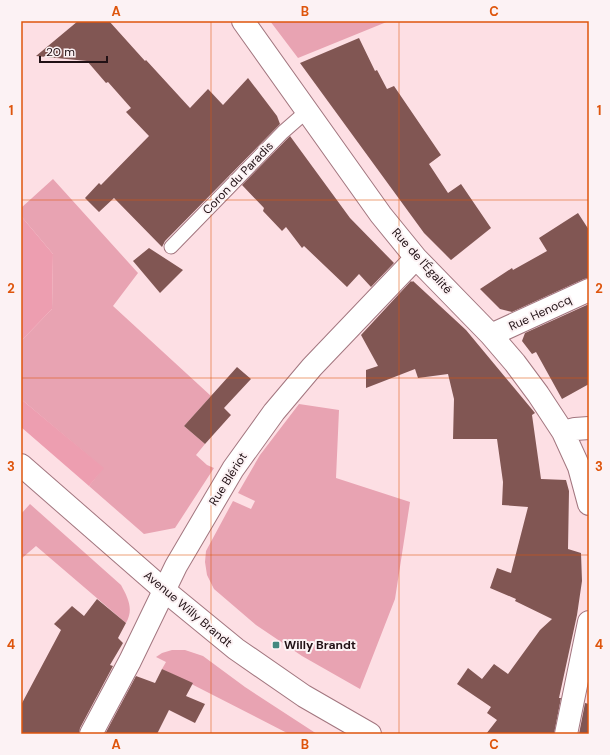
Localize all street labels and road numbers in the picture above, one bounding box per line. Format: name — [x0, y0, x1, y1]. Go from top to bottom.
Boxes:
street label: Coron du Paradis — [199, 138, 277, 218]
street label: Rue de l'Égalité — [388, 225, 456, 297]
street label: Rue Henocq — [506, 292, 574, 334]
street label: Rue Blériot — [205, 449, 251, 509]
street label: Avenue Willy Brandt — [140, 567, 236, 651]

